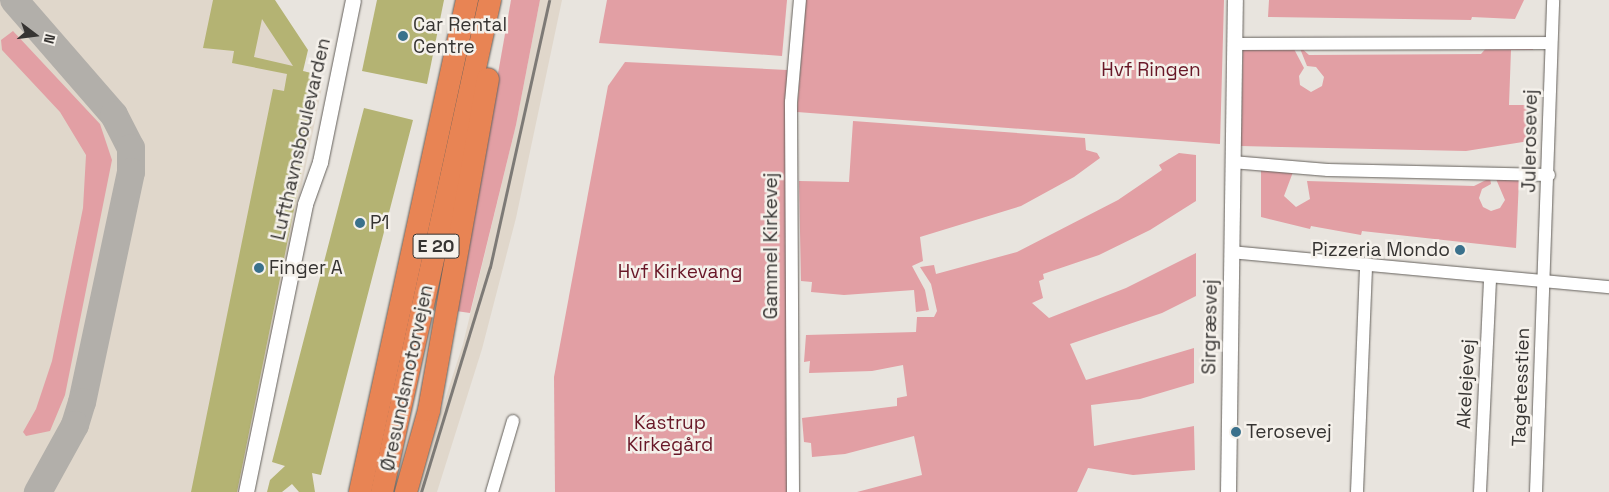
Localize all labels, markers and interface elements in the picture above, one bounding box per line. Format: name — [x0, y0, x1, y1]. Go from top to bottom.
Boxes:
north arrow — [10, 10, 60, 60]
place label: Car Rental Centre — [413, 14, 507, 58]
marker: Car Rental Centre — [397, 30, 409, 42]
text: N — [40, 32, 59, 46]
street label: Lufthavnsboulevarden — [267, 36, 335, 242]
park label: Hvf Ringen — [1101, 59, 1201, 81]
street label: Julerosevej — [1518, 89, 1542, 193]
street label: Gammel Kirkevej — [760, 173, 782, 319]
place label: P1 — [370, 212, 389, 234]
marker: P1 — [354, 217, 366, 229]
road number: E 20 — [412, 230, 460, 262]
place label: Pizzeria Mondo — [1312, 239, 1450, 261]
marker: Pizzeria Mondo — [1454, 244, 1466, 256]
place label: Finger A — [269, 257, 343, 279]
park label: Hvf Kirkevang — [618, 261, 742, 283]
marker: Finger A — [253, 262, 265, 274]
street label: Sirgræsvej — [1198, 279, 1222, 375]
street label: Øresundsmotorvejen — [376, 283, 438, 473]
street label: Tagetesstien — [1508, 327, 1534, 447]
street label: Akelejevej — [1452, 338, 1480, 430]
park label: Kastrup Kirkegård — [627, 412, 713, 456]
place label: Terosevej — [1246, 421, 1332, 443]
marker: Terosevej — [1230, 426, 1242, 438]

